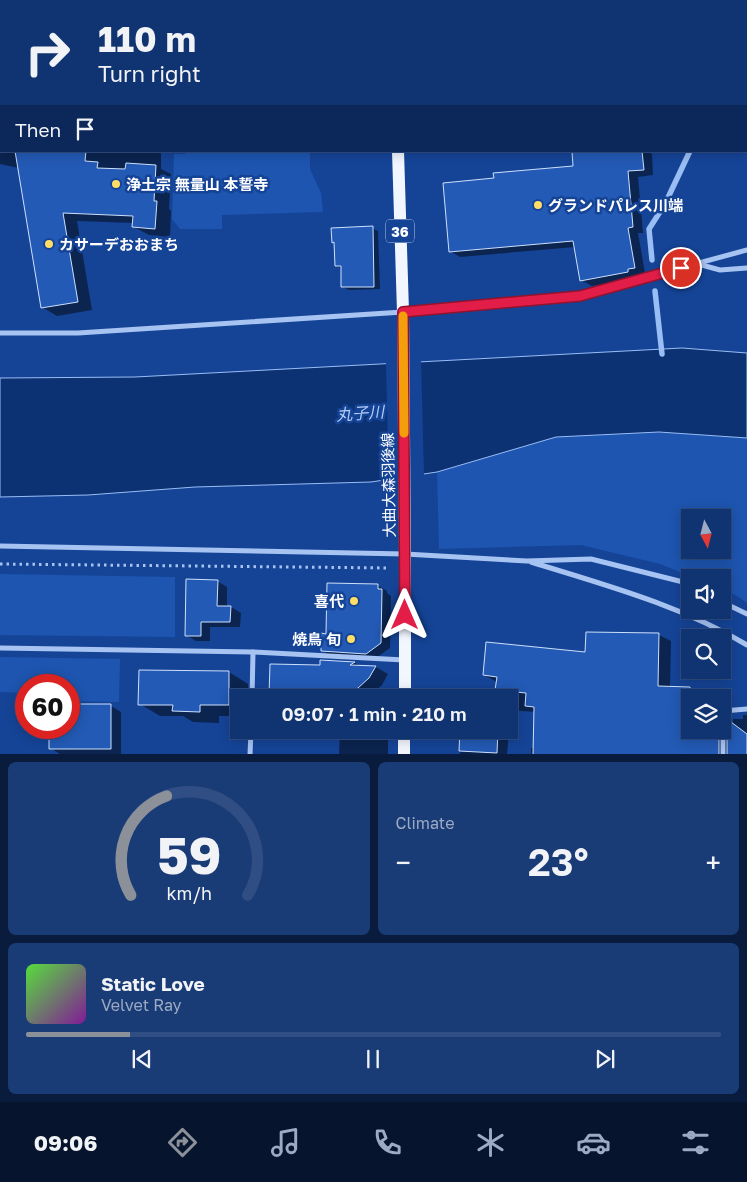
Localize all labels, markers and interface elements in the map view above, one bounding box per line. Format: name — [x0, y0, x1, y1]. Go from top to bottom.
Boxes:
text: 110 m — [98, 18, 196, 60]
icon: right — [15, 20, 80, 85]
text: Turn right — [98, 60, 201, 87]
icon: arrive — [71, 115, 99, 143]
text: Then — [15, 118, 61, 141]
place label: 浄土宗 無量山 本誓寺 — [126, 175, 269, 193]
marker: 浄土宗 無量山 本誓寺 — [110, 178, 122, 190]
place label: グランドパレス川端 — [548, 196, 683, 214]
marker: グランドパレス川端 — [532, 199, 544, 211]
road number: 36 — [386, 220, 414, 242]
place label: カサーデおおまち — [59, 235, 179, 253]
marker: カサーデおおまち — [43, 238, 55, 250]
pin — [660, 247, 702, 289]
icon: arrive — [667, 254, 695, 282]
water label: 丸子川 — [335, 401, 387, 425]
street label: 大曲大森羽後線 — [378, 432, 398, 538]
north arrow — [681, 509, 731, 559]
map controls — [681, 509, 731, 739]
button: sound — [681, 569, 731, 619]
position arrow — [378, 588, 430, 640]
place label: 喜代 — [314, 592, 344, 610]
marker: 喜代 — [348, 595, 360, 607]
button: search — [681, 629, 731, 679]
place label: 焼鳥 旬 — [292, 630, 341, 648]
marker: 焼鳥 旬 — [345, 633, 357, 645]
speed limit sign: 60 — [15, 674, 80, 739]
button: layers — [681, 689, 731, 739]
text: 09:07 · 1 min · 210 m — [281, 702, 467, 725]
text: Climate — [396, 813, 455, 833]
text: 59 — [156, 823, 221, 885]
text: 23° — [528, 839, 589, 884]
text: − — [396, 846, 411, 879]
text: + — [706, 846, 721, 879]
text: km/h — [166, 882, 211, 904]
text: Static Love — [101, 972, 205, 995]
text: Velvet Ray — [101, 995, 182, 1015]
icon: previous — [128, 1045, 156, 1073]
icon: pause — [359, 1045, 387, 1073]
icon: next — [591, 1045, 619, 1073]
icon: directions — [165, 1125, 200, 1160]
icon: music — [268, 1125, 303, 1160]
icon: phone — [370, 1125, 405, 1160]
icon: climate — [473, 1125, 508, 1160]
icon: car — [576, 1125, 611, 1160]
icon: filters — [678, 1125, 713, 1160]
text: 09:06 — [34, 1129, 97, 1156]

